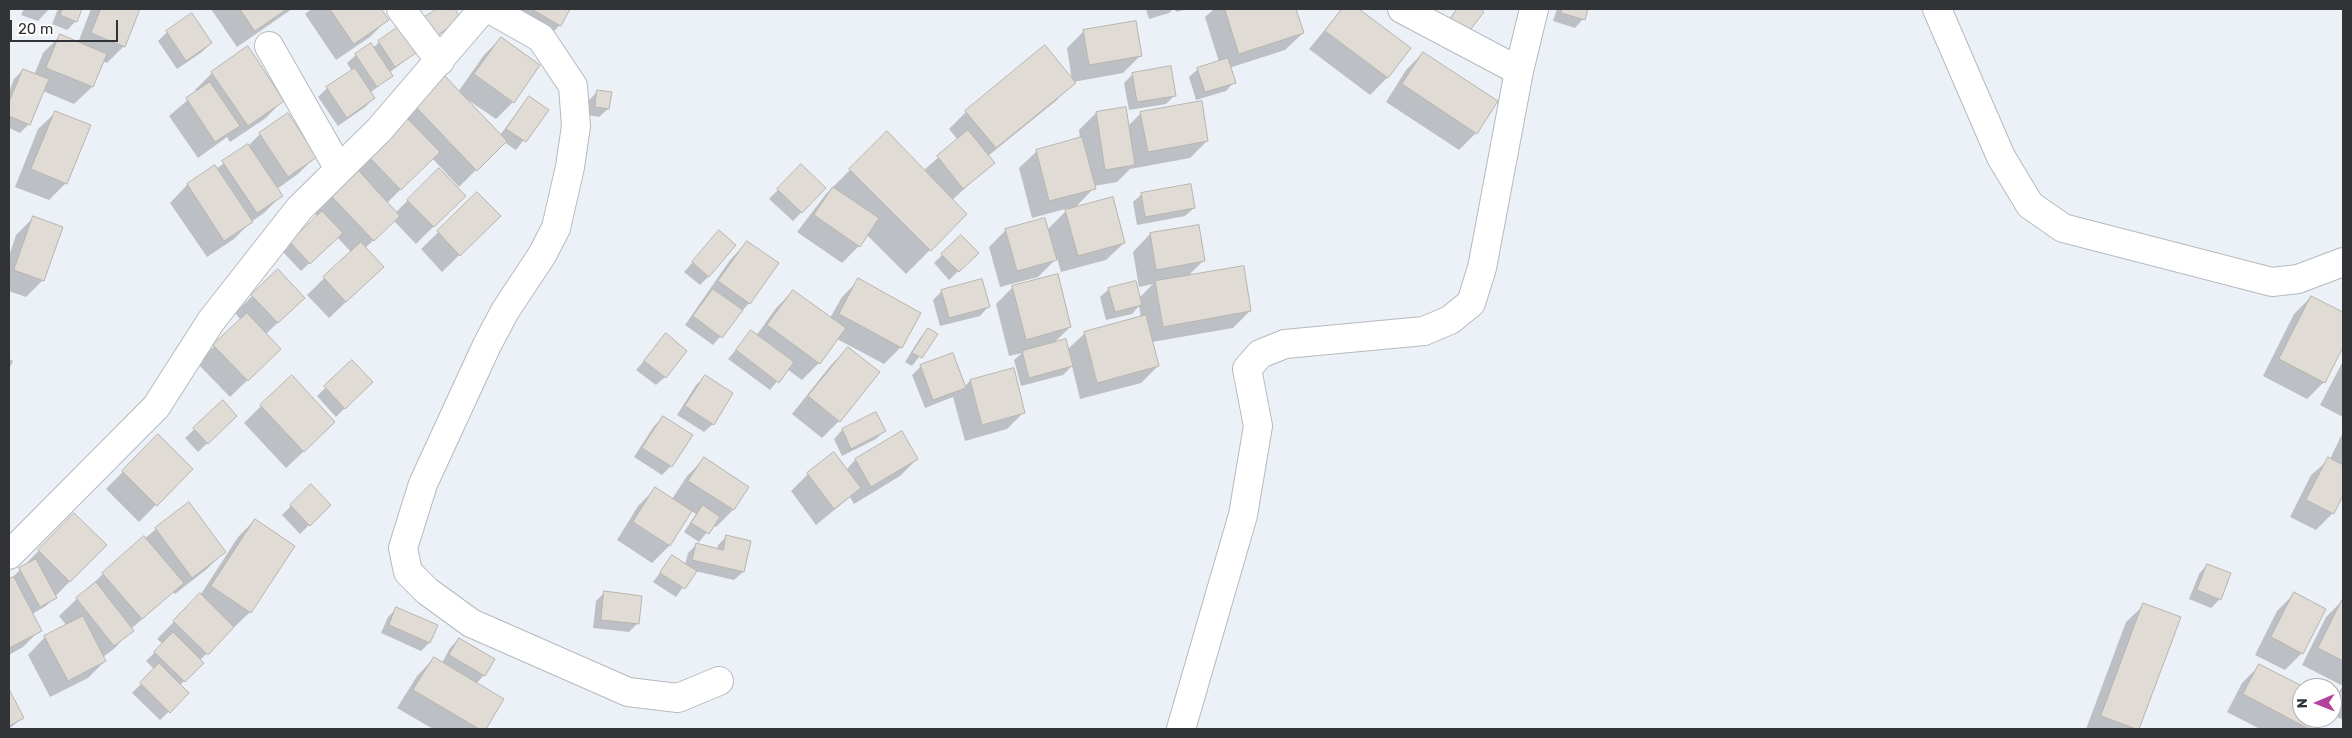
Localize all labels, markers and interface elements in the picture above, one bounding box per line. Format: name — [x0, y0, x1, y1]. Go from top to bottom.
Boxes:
scale bar — [12, 10, 120, 42]
text: 20 m — [18, 20, 53, 38]
north arrow — [2292, 678, 2342, 728]
text: N — [2294, 698, 2311, 708]

